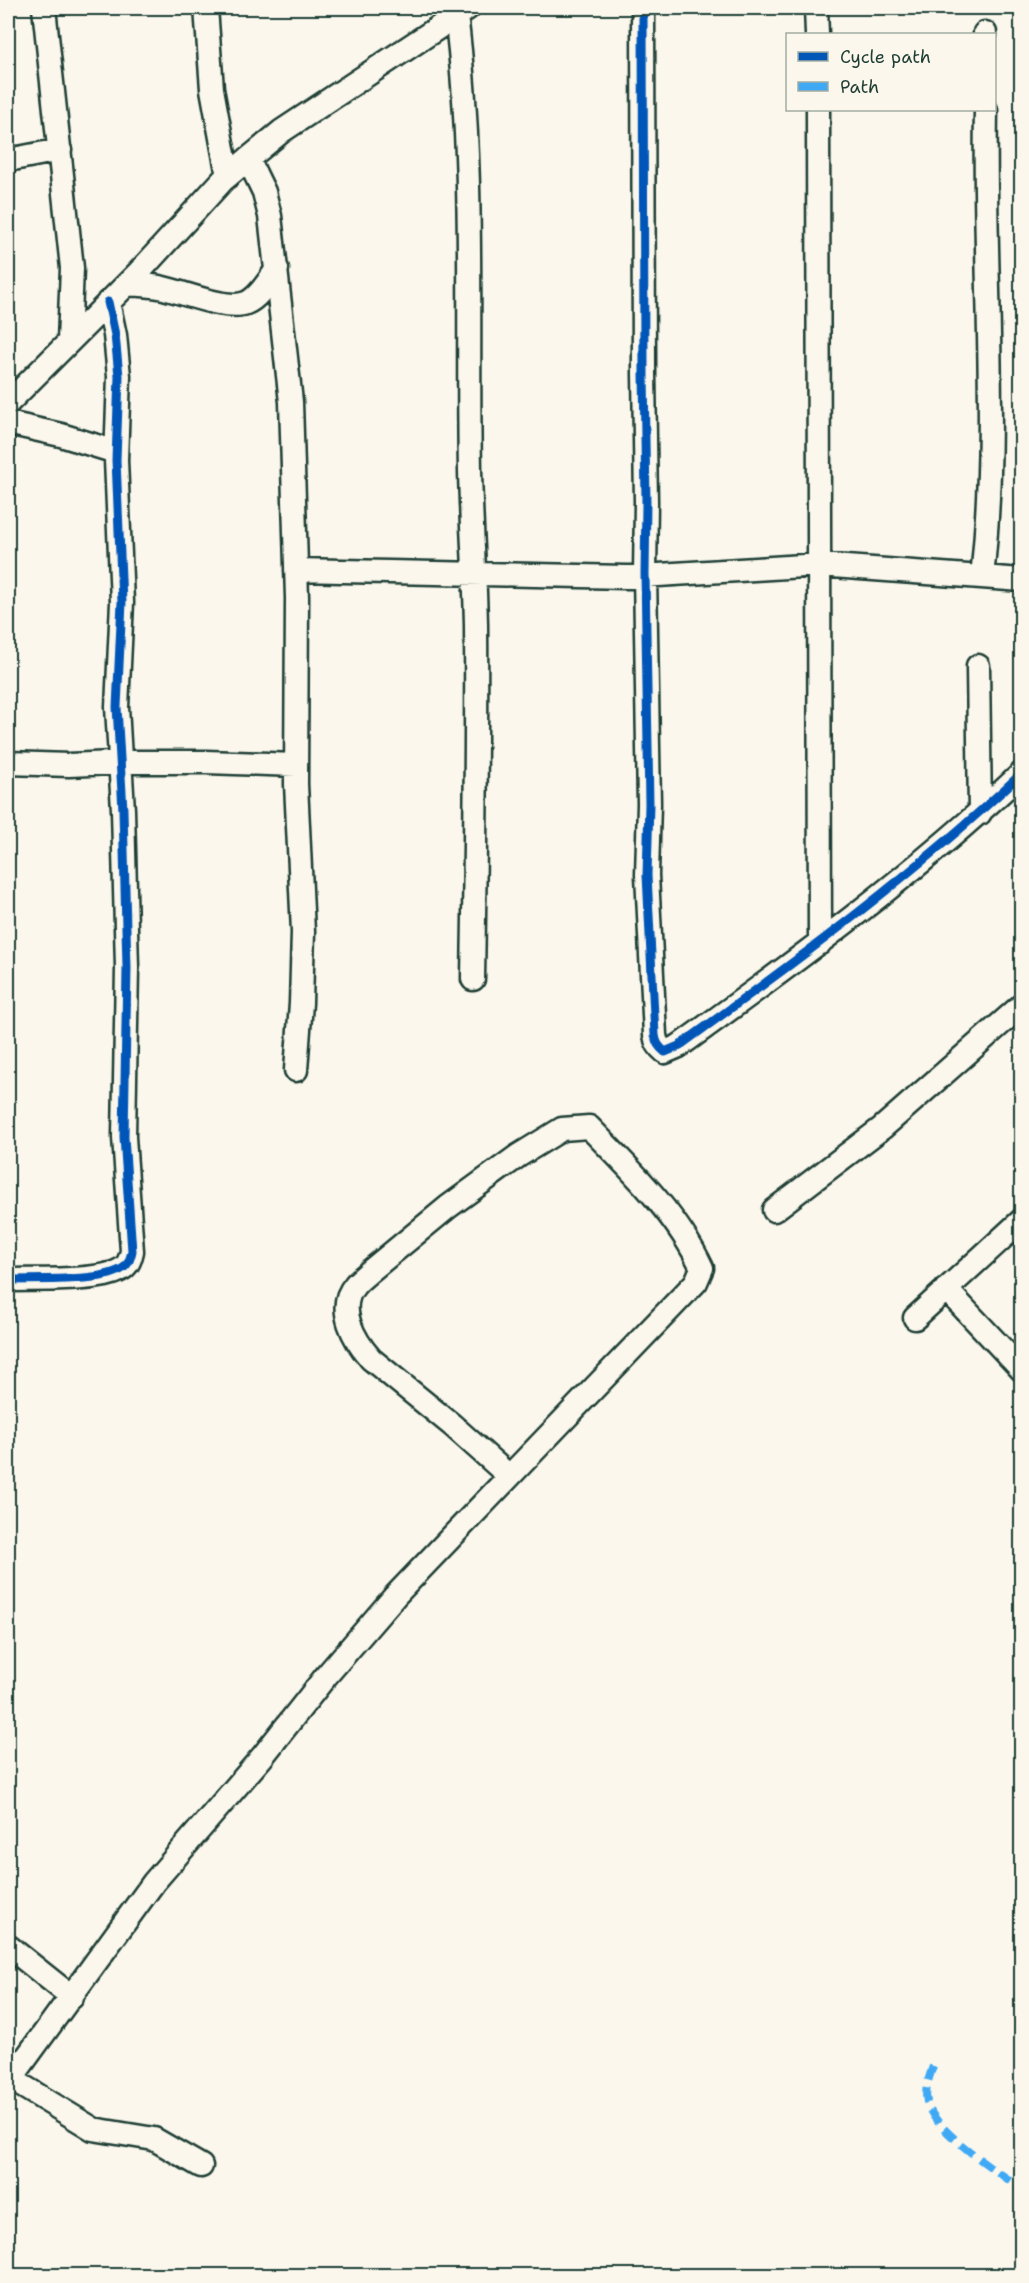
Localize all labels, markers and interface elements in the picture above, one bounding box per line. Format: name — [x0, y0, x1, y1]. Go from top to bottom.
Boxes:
legend — [786, 33, 996, 111]
text: Cycle path — [840, 45, 931, 69]
text: Path — [840, 75, 879, 99]

